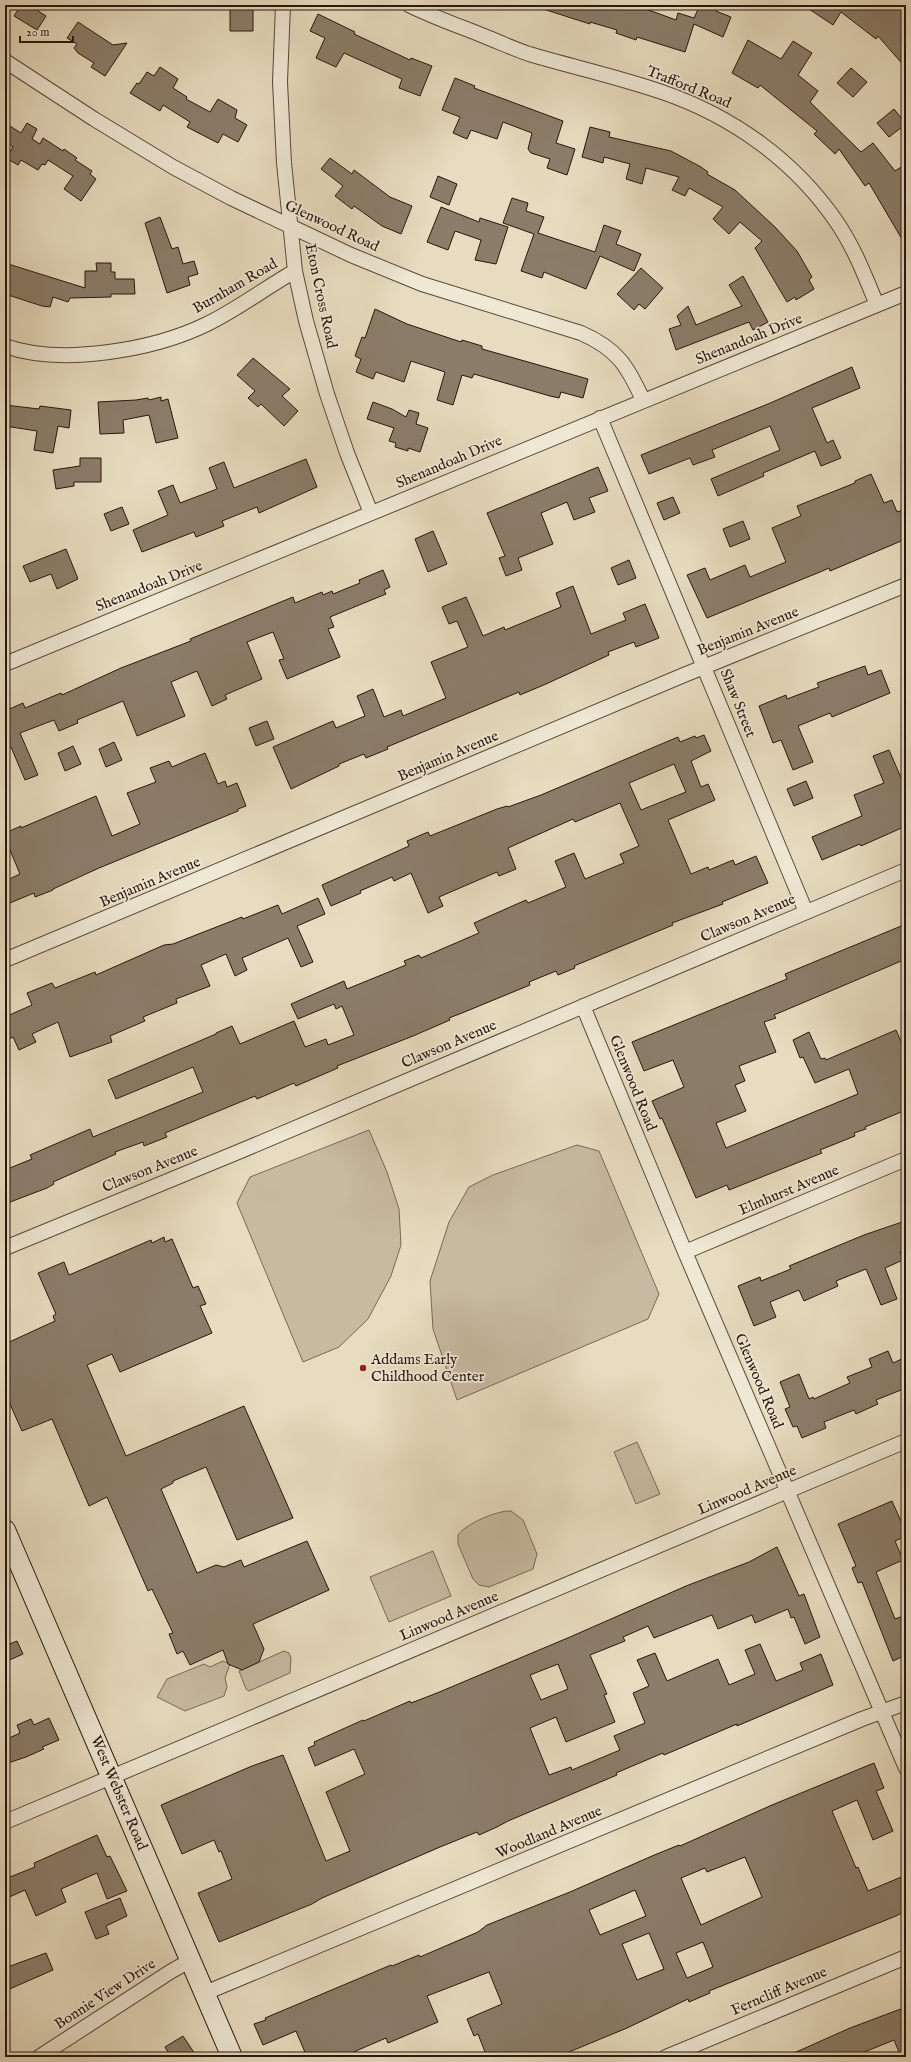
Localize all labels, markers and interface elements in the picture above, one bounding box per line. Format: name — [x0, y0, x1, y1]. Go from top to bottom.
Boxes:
scale bar — [20, 18, 73, 44]
text: 20 m — [26, 25, 49, 40]
street label: Trafford Road — [644, 61, 735, 113]
street label: Glenwood Road — [282, 196, 383, 257]
street label: Eton Cross Road — [301, 242, 342, 351]
street label: Burnham Road — [189, 254, 282, 318]
street label: Shenandoah Drive — [693, 309, 805, 369]
street label: Shenandoah Drive — [393, 431, 505, 493]
street label: Shenandoah Drive — [93, 556, 205, 616]
street label: Benjamin Avenue — [695, 602, 801, 660]
street label: Shaw Street — [716, 666, 760, 740]
street label: Benjamin Avenue — [395, 726, 501, 786]
street label: Benjamin Avenue — [97, 852, 203, 912]
street label: Clawson Avenue — [698, 889, 798, 947]
street label: Clawson Avenue — [399, 1015, 499, 1073]
street label: Glenwood Road — [605, 1032, 661, 1135]
street label: Clawson Avenue — [99, 1141, 201, 1197]
street label: Elmhurst Avenue — [736, 1160, 842, 1220]
street label: Glenwood Road — [730, 1330, 788, 1432]
place label: Addams Early Childhood Center — [370, 1350, 485, 1386]
marker: Addams Early Childhood Center — [358, 1363, 368, 1373]
street label: Linwood Avenue — [695, 1461, 799, 1519]
street label: Linwood Avenue — [397, 1587, 501, 1645]
street label: West Webster Road — [86, 1733, 152, 1854]
street label: Woodland Avenue — [493, 1801, 605, 1863]
street label: Bonnie View Drive — [51, 1954, 159, 2034]
street label: Ferncliff Avenue — [728, 1962, 830, 2020]

